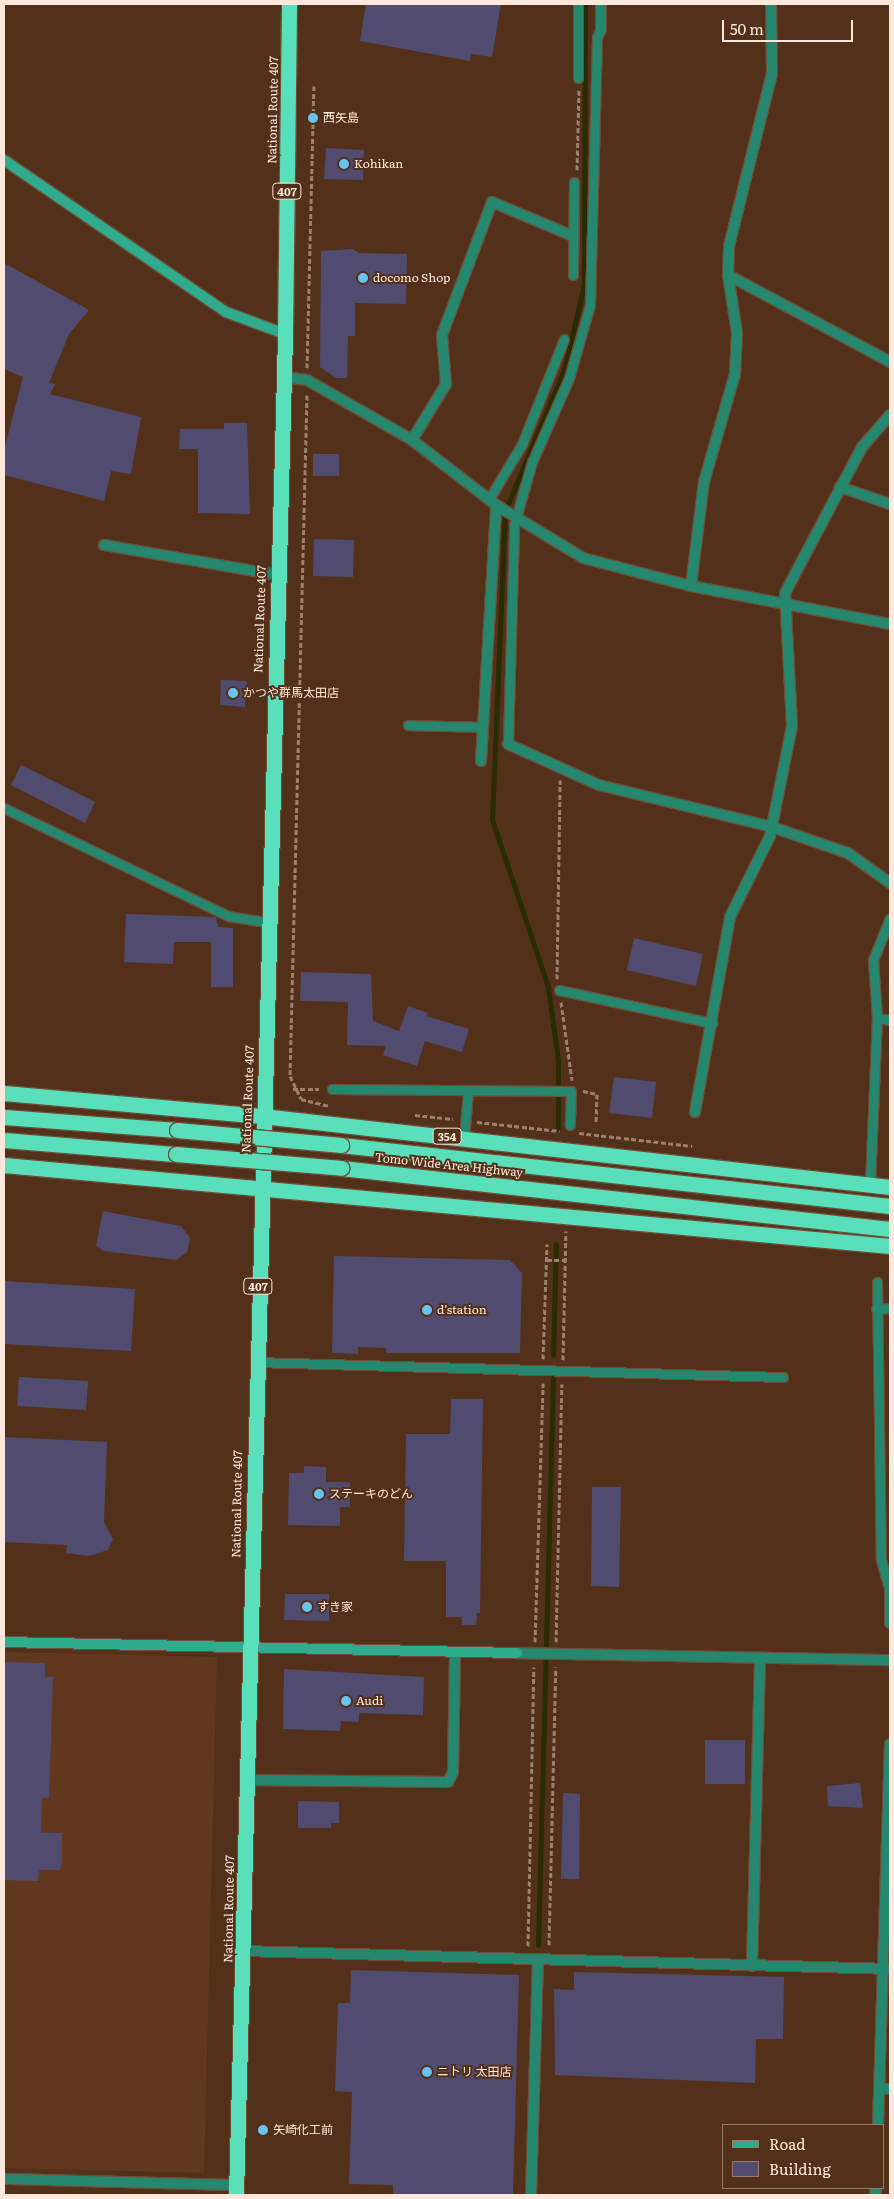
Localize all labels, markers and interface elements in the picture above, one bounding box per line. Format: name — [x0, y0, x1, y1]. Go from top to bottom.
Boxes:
scale bar — [724, 10, 855, 42]
text: 50 m — [730, 17, 764, 40]
street label: National Route 407 — [265, 56, 281, 164]
place label: 西矢島 — [323, 111, 359, 125]
marker: 西矢島 — [307, 112, 319, 124]
place label: Kohikan — [354, 157, 403, 171]
marker: Kohikan — [338, 158, 350, 170]
road number: 407 — [272, 182, 302, 200]
place label: docomo Shop — [373, 271, 450, 285]
marker: docomo Shop — [357, 272, 369, 284]
street label: National Route 407 — [251, 565, 269, 673]
place label: かつや群馬太田店 — [243, 686, 339, 700]
marker: かつや群馬太田店 — [227, 687, 239, 699]
street label: National Route 407 — [239, 1045, 257, 1153]
road number: 354 — [432, 1128, 462, 1144]
street label: Tomo Wide Area Highway — [374, 1150, 524, 1180]
road number: 407 — [243, 1278, 273, 1294]
place label: d’station — [437, 1303, 487, 1317]
marker: d’station — [421, 1304, 433, 1316]
street label: National Route 407 — [229, 1450, 245, 1558]
place label: ステーキのどん — [329, 1487, 413, 1501]
marker: ステーキのどん — [313, 1488, 325, 1500]
place label: すき家 — [317, 1600, 353, 1614]
marker: すき家 — [301, 1601, 313, 1613]
place label: Audi — [356, 1694, 383, 1708]
marker: Audi — [340, 1695, 352, 1707]
street label: National Route 407 — [221, 1855, 237, 1963]
place label: ニトリ 太田店 — [437, 2065, 511, 2079]
marker: ニトリ 太田店 — [421, 2066, 433, 2078]
place label: 矢崎化工前 — [273, 2123, 333, 2137]
marker: 矢崎化工前 — [257, 2124, 269, 2136]
legend — [722, 2124, 884, 2189]
text: Road — [769, 2132, 805, 2155]
text: Building — [769, 2157, 831, 2180]

